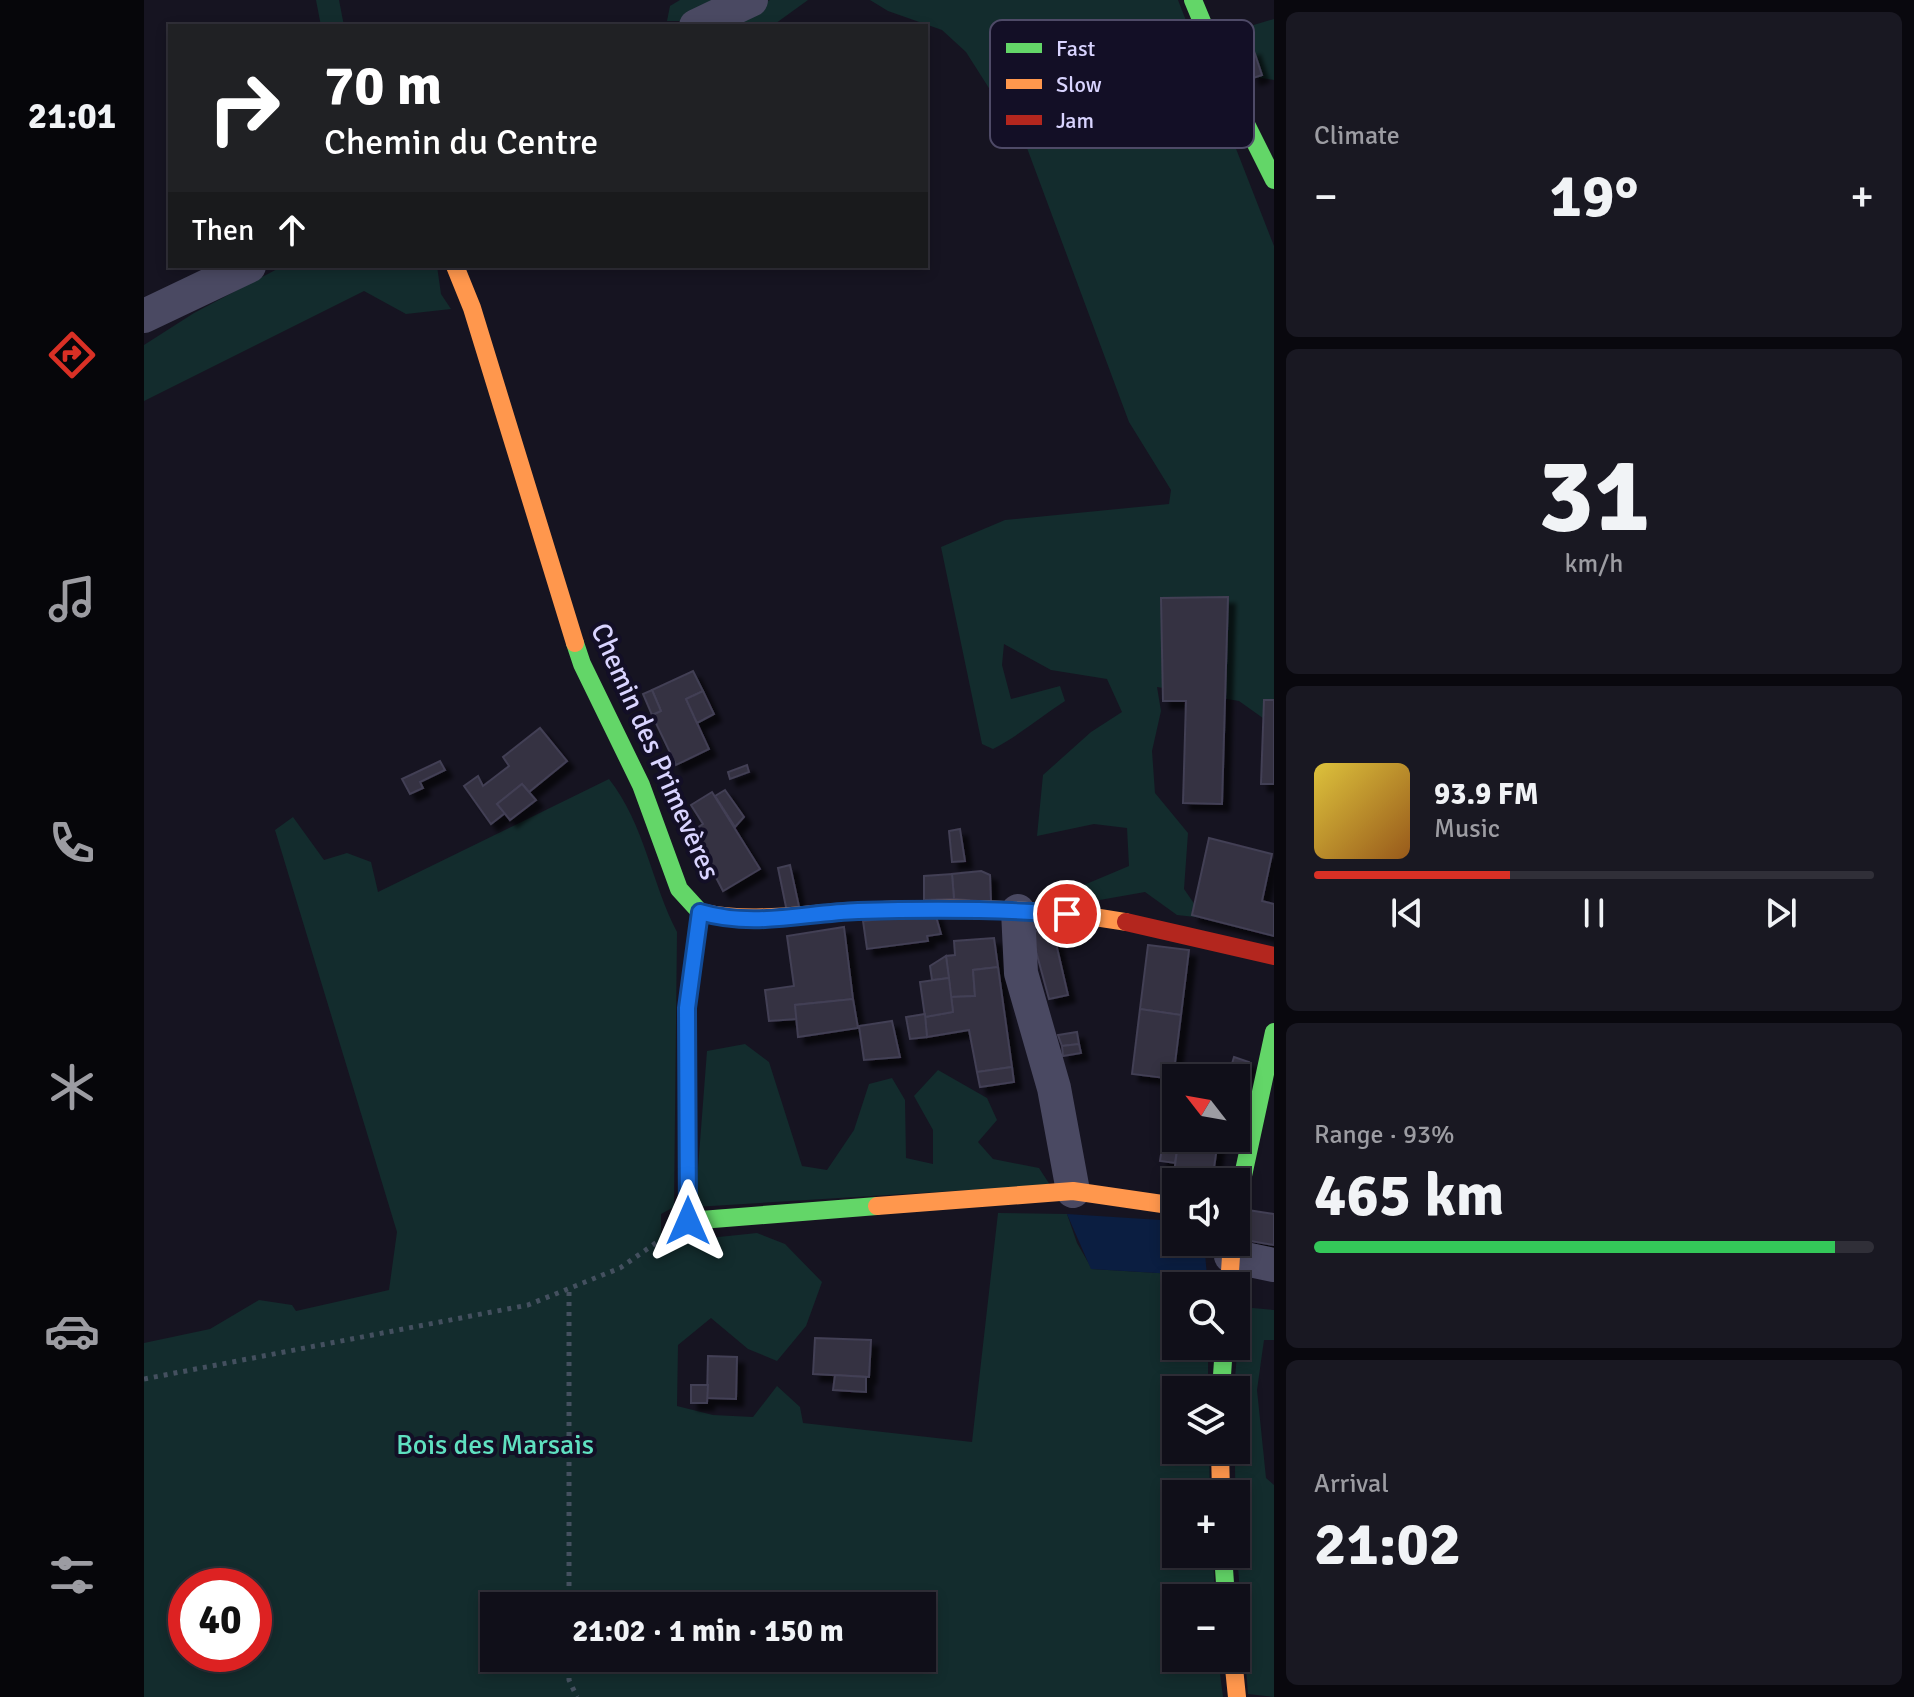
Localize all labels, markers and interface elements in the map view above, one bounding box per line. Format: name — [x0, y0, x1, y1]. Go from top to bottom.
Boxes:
legend — [990, 20, 1254, 148]
text: Fast — [1056, 35, 1096, 62]
text: 70 m — [324, 51, 442, 120]
icon: right — [192, 56, 296, 160]
text: Slow — [1056, 71, 1102, 98]
text: 21:01 — [28, 94, 116, 139]
text: Jam — [1056, 107, 1094, 134]
text: Chemin du Centre — [324, 120, 598, 165]
text: Climate — [1314, 120, 1400, 152]
text: 19° — [1550, 160, 1638, 234]
text: − — [1314, 170, 1338, 224]
text: + — [1850, 170, 1874, 224]
icon: ahead — [270, 208, 314, 252]
text: Then — [192, 212, 254, 249]
icon: directions — [44, 327, 100, 383]
text: 31 — [1538, 432, 1650, 560]
text: km/h — [1565, 548, 1623, 580]
icon: music — [44, 571, 100, 627]
street label: Chemin des Primevères — [583, 618, 727, 885]
text: 93.9 FM — [1434, 776, 1539, 813]
text: Music — [1434, 813, 1500, 845]
icon: phone — [44, 815, 100, 871]
pin — [1033, 880, 1101, 948]
icon: previous — [1385, 891, 1429, 935]
icon: pause — [1572, 891, 1616, 935]
icon: next — [1759, 891, 1803, 935]
icon: arrive — [1045, 892, 1089, 936]
icon: climate — [44, 1059, 100, 1115]
north arrow — [1162, 1064, 1250, 1152]
map controls — [1162, 1064, 1250, 1672]
text: Range · 93% — [1314, 1119, 1455, 1151]
text: 465 km — [1314, 1159, 1504, 1233]
button: sound — [1162, 1168, 1250, 1256]
position arrow — [646, 1179, 730, 1263]
button: search — [1162, 1272, 1250, 1360]
icon: car — [44, 1303, 100, 1359]
button: layers — [1162, 1376, 1250, 1464]
park label: Bois des Marsais — [396, 1428, 594, 1462]
text: Arrival — [1314, 1468, 1389, 1500]
button: + — [1162, 1480, 1250, 1568]
text: 21:02 — [1314, 1508, 1461, 1582]
icon: filters — [44, 1547, 100, 1603]
speed limit sign: 40 — [168, 1568, 272, 1672]
button: − — [1162, 1584, 1250, 1672]
text: 21:02 · 1 min · 150 m — [572, 1613, 844, 1650]

